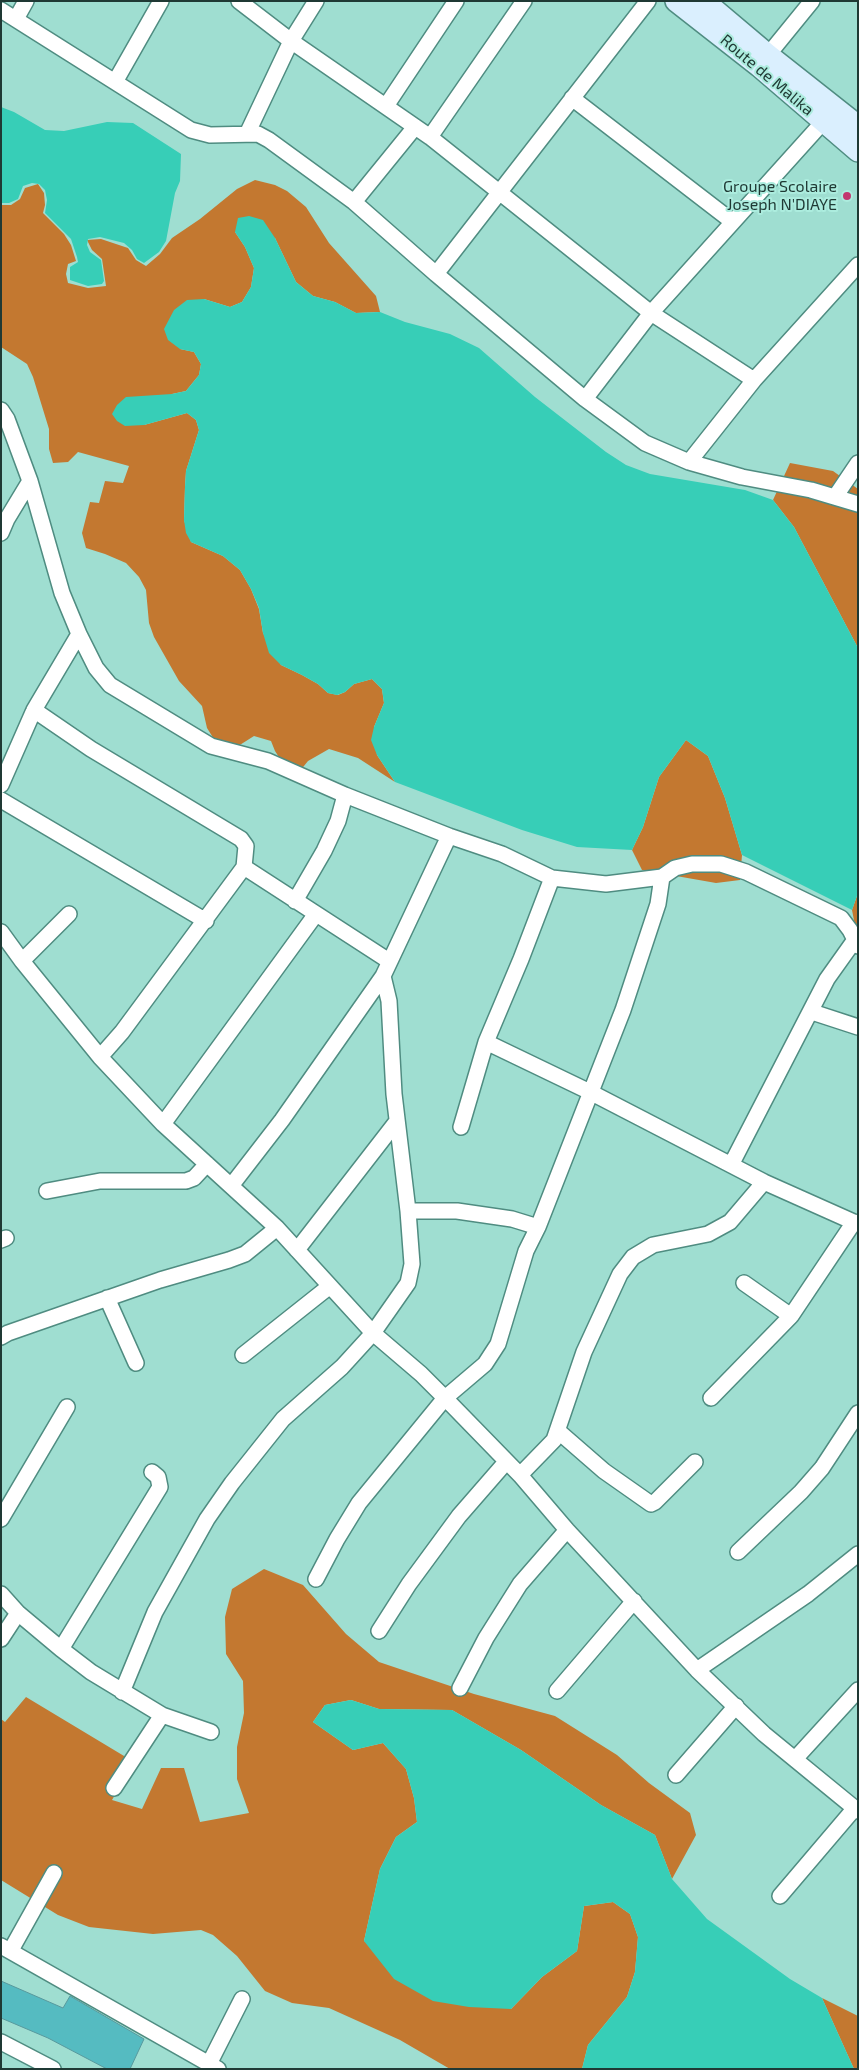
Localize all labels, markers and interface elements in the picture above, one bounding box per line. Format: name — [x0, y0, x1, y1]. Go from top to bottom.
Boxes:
street label: Route de Malika — [716, 30, 818, 120]
place label: Groupe Scolaire Joseph N'DIAYE — [723, 177, 837, 215]
marker: Groupe Scolaire Joseph N'DIAYE — [841, 190, 853, 202]

